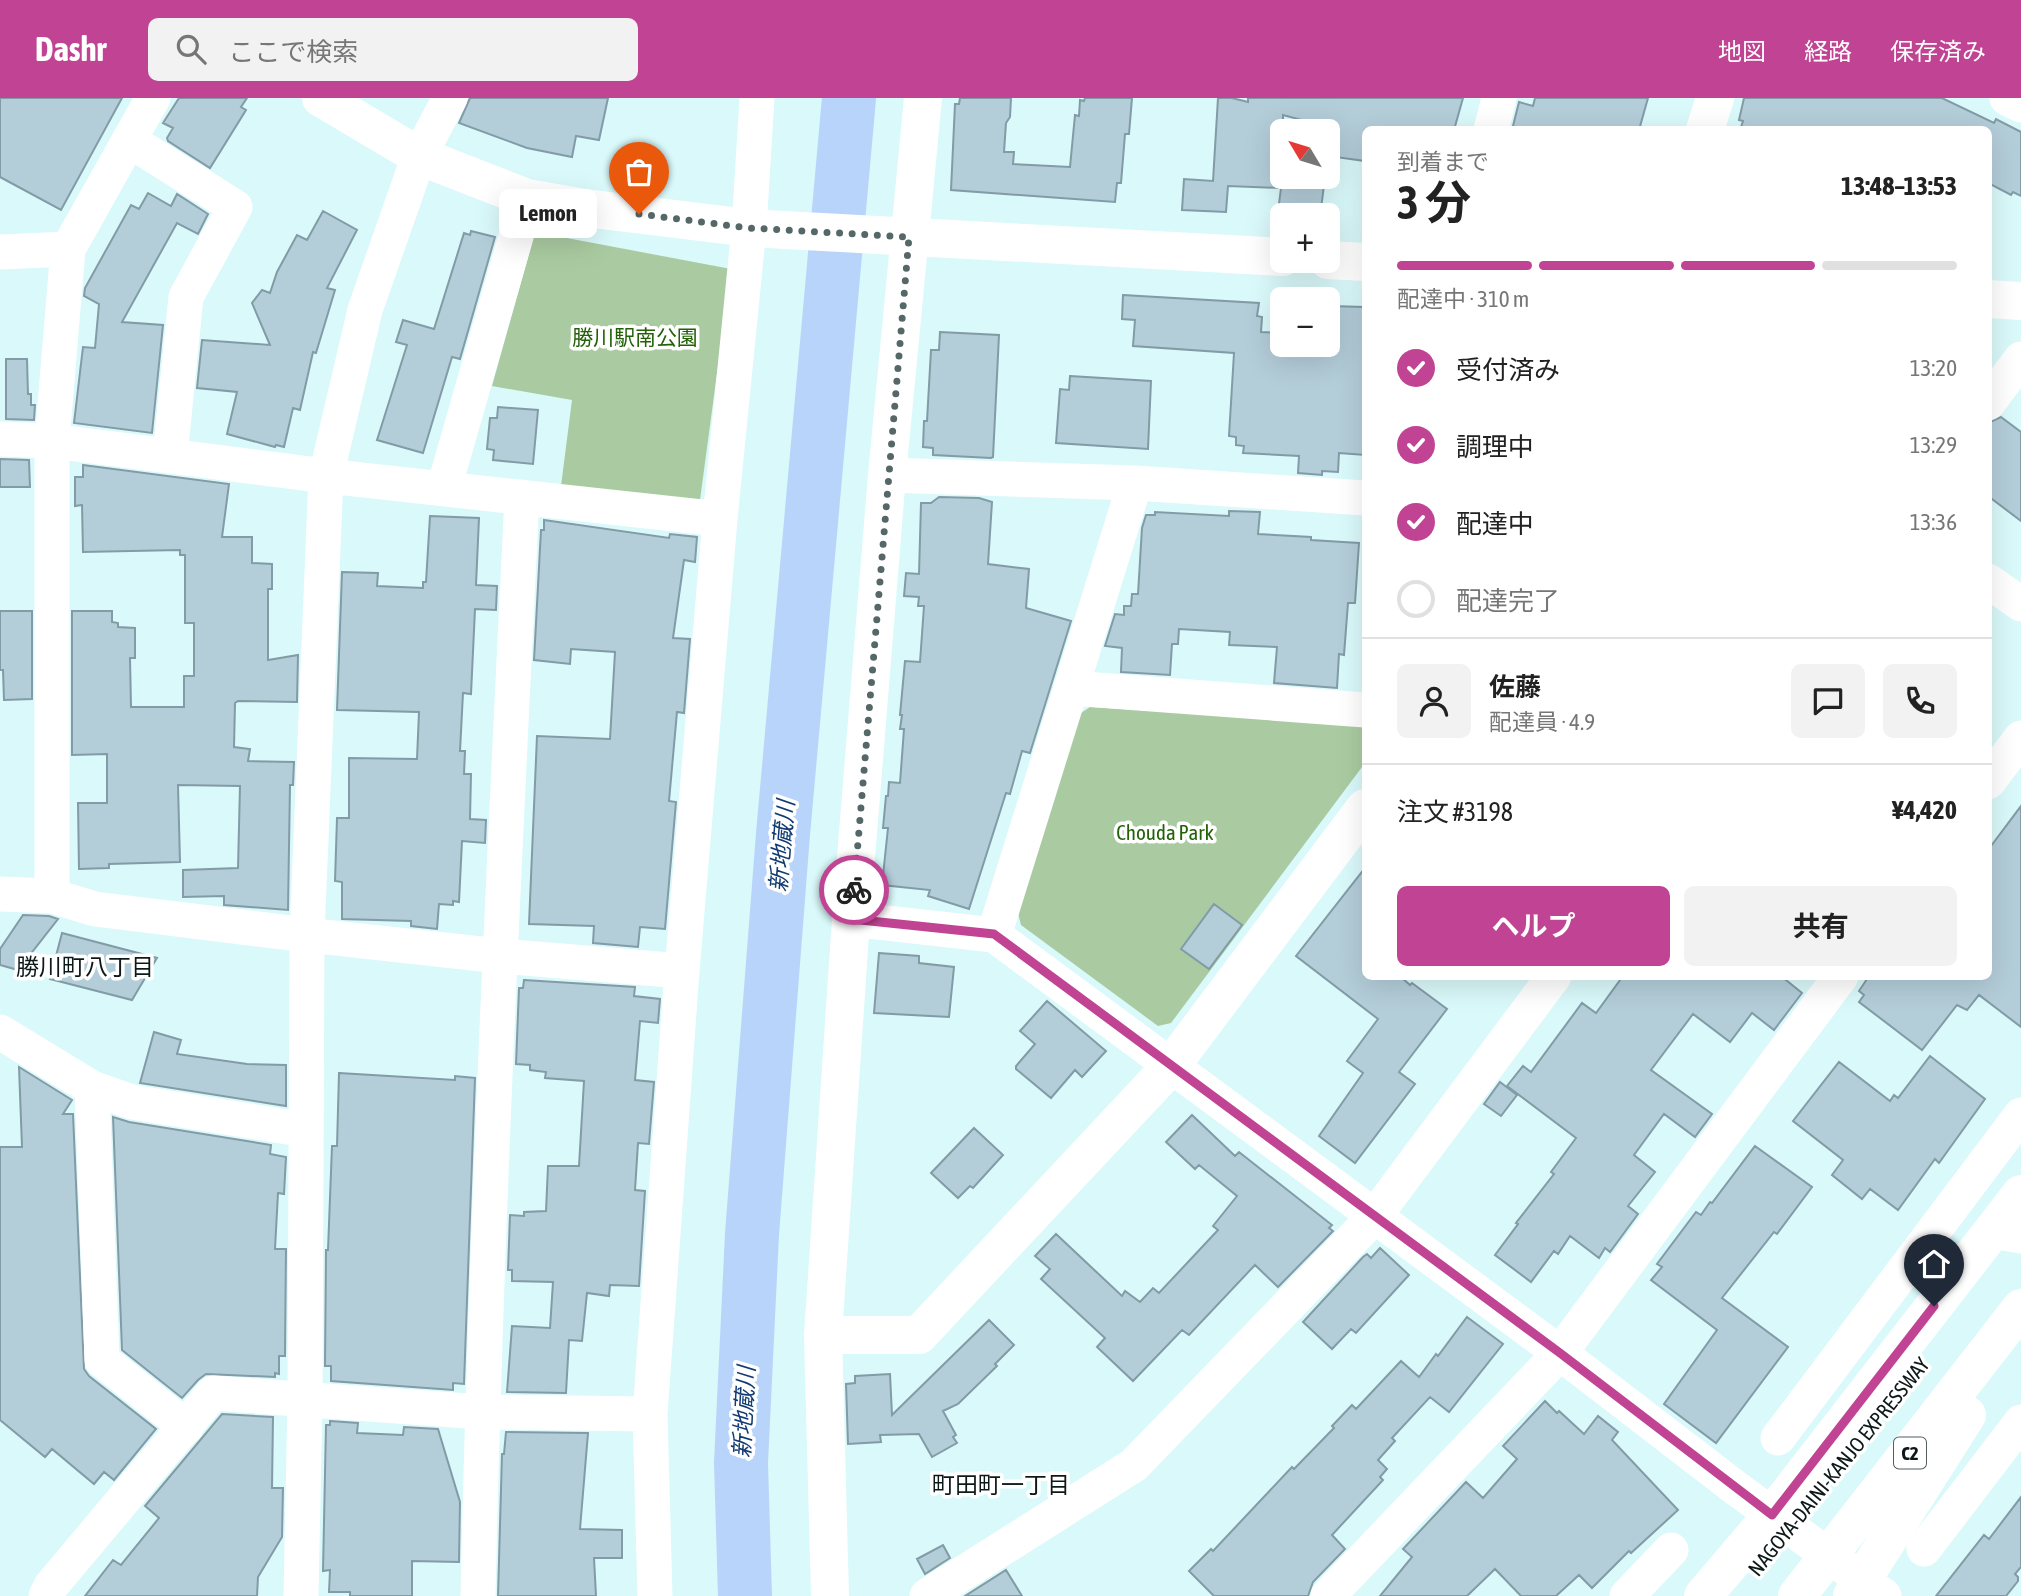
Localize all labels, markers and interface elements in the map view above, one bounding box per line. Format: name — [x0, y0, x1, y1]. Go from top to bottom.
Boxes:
search box — [148, 18, 638, 81]
text: Dashr — [35, 30, 106, 68]
icon: search — [172, 30, 210, 68]
text: ここで検索 — [228, 37, 358, 67]
text: 地図 — [1718, 38, 1766, 65]
text: 経路 — [1804, 38, 1852, 65]
text: 保存済み — [1890, 38, 1986, 65]
north arrow — [1270, 119, 1340, 189]
map controls — [1270, 119, 1340, 357]
pin — [609, 142, 669, 214]
text: 到着まで — [1397, 149, 1489, 175]
icon: bag — [620, 153, 658, 191]
text: 13:48–13:53 — [1841, 171, 1957, 201]
text: 3 分 — [1397, 176, 1471, 229]
callout: Lemon — [499, 190, 597, 238]
text: Lemon — [519, 200, 577, 226]
button: + — [1270, 203, 1340, 273]
text: 配達中 · 310 m — [1397, 286, 1529, 312]
button: − — [1270, 287, 1340, 357]
park label: 勝川駅南公園 — [572, 325, 698, 349]
icon: check — [1397, 349, 1435, 387]
text: 受付済み — [1456, 355, 1560, 385]
text: 13:20 — [1910, 355, 1957, 381]
icon: check — [1397, 426, 1435, 464]
text: 調理中 — [1456, 432, 1534, 462]
text: 13:29 — [1910, 432, 1957, 458]
icon: check — [1397, 503, 1435, 541]
text: 配達中 — [1456, 509, 1534, 539]
text: 13:36 — [1910, 509, 1957, 535]
text: 配達完了 — [1456, 586, 1560, 616]
button: person — [1397, 664, 1471, 738]
button: chat — [1791, 664, 1865, 738]
button: phone — [1883, 664, 1957, 738]
text: 佐藤 — [1489, 672, 1541, 702]
text: 配達員 · 4.9 — [1489, 709, 1595, 735]
text: ¥4,420 — [1892, 795, 1957, 825]
water label: 新地蔵川 — [765, 796, 799, 893]
text: 注文 #3198 — [1397, 797, 1513, 827]
park label: Chouda Park — [1116, 820, 1214, 844]
courier — [819, 855, 889, 925]
icon: bike — [835, 871, 873, 909]
button: ヘルプ — [1397, 886, 1670, 966]
button: 共有 — [1684, 886, 1957, 966]
district label: 勝川町八丁目 — [16, 954, 154, 980]
pin — [1904, 1234, 1964, 1306]
icon: home — [1915, 1245, 1953, 1283]
street label: NAGOYA-DAINI-KANJO EXPRESSWAY — [1743, 1352, 1934, 1580]
water label: 新地蔵川 — [729, 1362, 760, 1459]
road number: C2 — [1894, 1438, 1926, 1469]
district label: 町田町一丁目 — [932, 1472, 1070, 1498]

